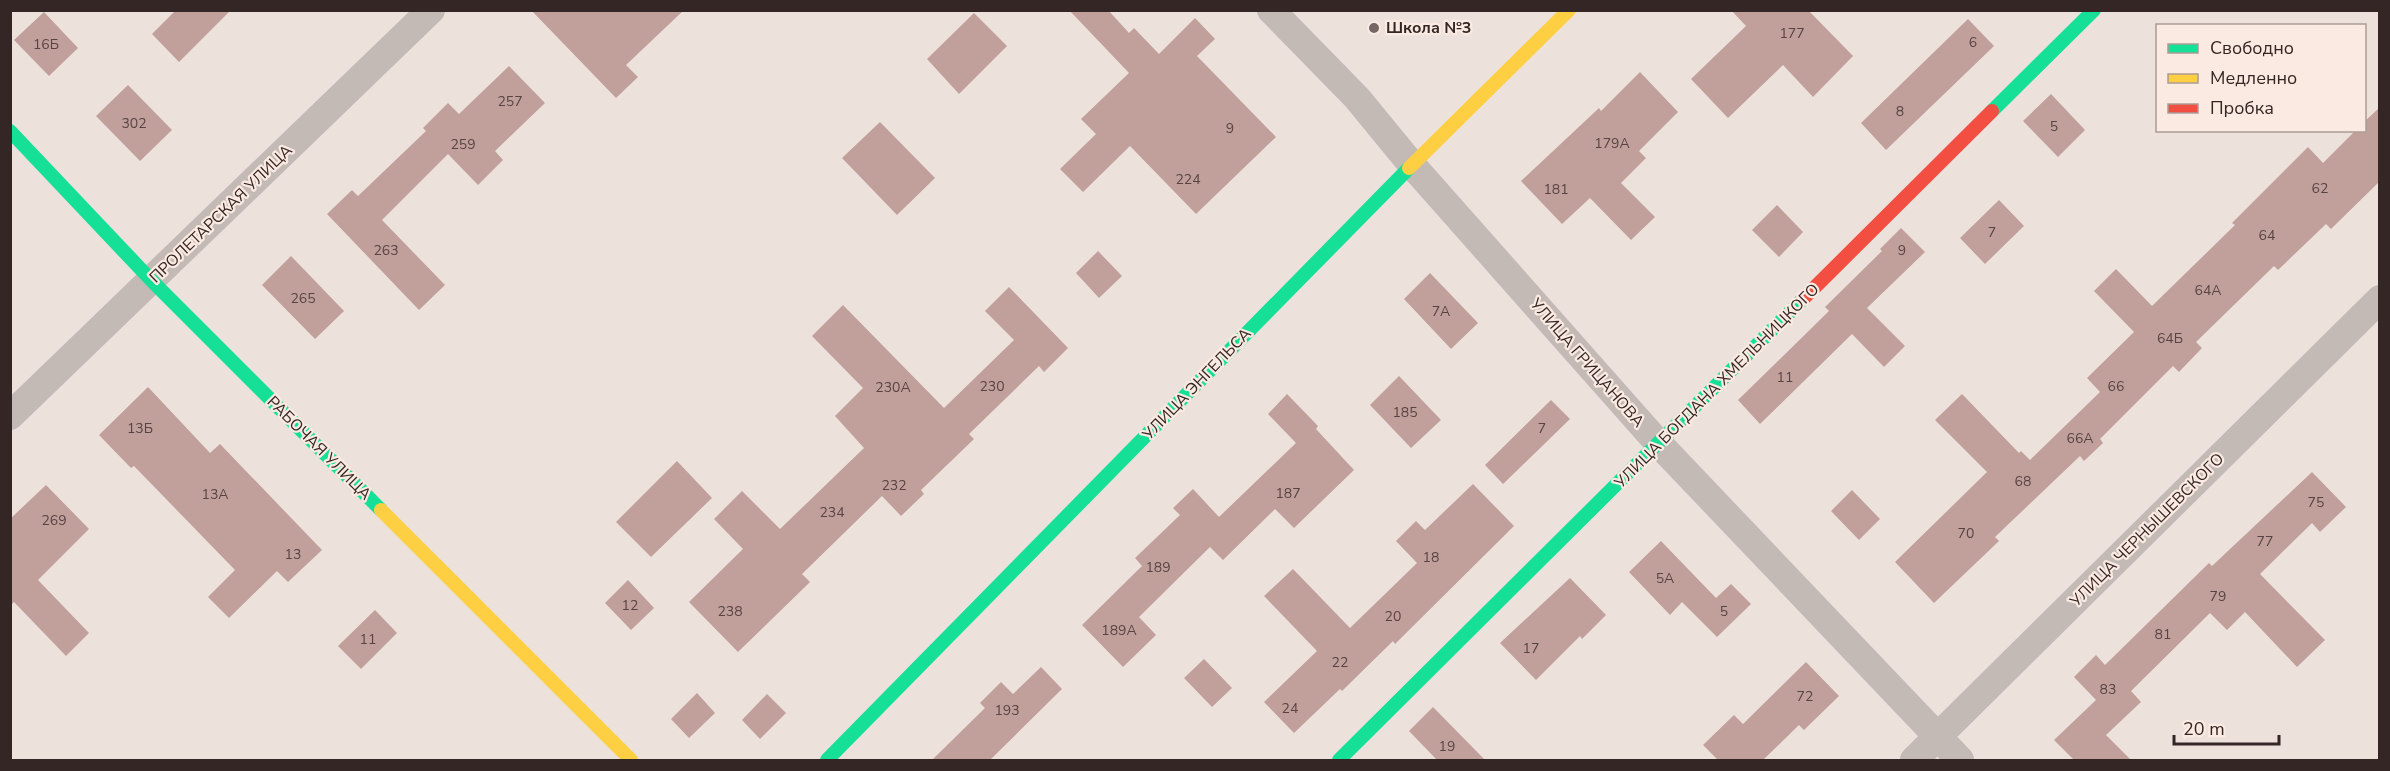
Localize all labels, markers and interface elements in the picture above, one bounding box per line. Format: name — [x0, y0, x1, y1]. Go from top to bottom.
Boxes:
place label: Школа №3 — [1386, 17, 1471, 39]
marker: Школа №3 — [1367, 21, 1381, 35]
house number: 177 — [1779, 24, 1805, 43]
legend — [2156, 24, 2366, 132]
house number: 6 — [1969, 33, 1977, 52]
house number: 16Б — [33, 35, 59, 54]
text: Свободно — [2210, 36, 2294, 60]
text: Медленно — [2210, 66, 2297, 90]
house number: 257 — [497, 92, 523, 111]
text: Пробка — [2210, 96, 2274, 120]
house number: 8 — [1896, 102, 1904, 121]
house number: 302 — [121, 114, 147, 133]
house number: 5 — [2050, 117, 2058, 136]
house number: 9 — [1226, 119, 1234, 138]
house number: 179А — [1594, 134, 1630, 153]
house number: 259 — [450, 135, 476, 154]
street label: ПРОЛЕТАРСКАЯ УЛИЦА — [145, 140, 298, 288]
house number: 224 — [1175, 170, 1201, 189]
house number: 62 — [2312, 179, 2328, 198]
house number: 181 — [1543, 180, 1569, 199]
house number: 7 — [1988, 223, 1996, 242]
house number: 64 — [2259, 226, 2275, 245]
house number: 263 — [373, 241, 399, 260]
house number: 9 — [1898, 241, 1906, 260]
street label: УЛИЦА БОГДАНА ХМЕЛЬНИЦКОГО — [1609, 279, 1824, 494]
house number: 64А — [2194, 281, 2222, 300]
house number: 265 — [290, 289, 316, 308]
street label: УЛИЦА ГРИЦАНОВА — [1524, 293, 1649, 432]
house number: 7А — [1432, 302, 1450, 321]
street label: УЛИЦА ЭНГЕЛЬСА — [1137, 323, 1257, 446]
house number: 64Б — [2157, 329, 2183, 348]
house number: 11 — [1777, 368, 1793, 387]
house number: 230 — [979, 377, 1005, 396]
house number: 66 — [2108, 377, 2124, 396]
house number: 230А — [875, 378, 911, 397]
street label: РАБОЧАЯ УЛИЦА — [262, 391, 376, 505]
house number: 185 — [1392, 403, 1418, 422]
house number: 13Б — [127, 419, 153, 438]
house number: 7 — [1538, 419, 1546, 438]
house number: 66А — [2066, 429, 2094, 448]
street label: УЛИЦА ЧЕРНЫШЕВСКОГО — [2064, 448, 2229, 613]
house number: 68 — [2015, 472, 2031, 491]
house number: 232 — [881, 476, 907, 495]
house number: 187 — [1275, 484, 1301, 503]
house number: 13А — [201, 485, 229, 504]
house number: 75 — [2308, 493, 2324, 512]
house number: 234 — [819, 503, 845, 522]
house number: 269 — [41, 511, 67, 530]
house number: 70 — [1958, 524, 1974, 543]
house number: 77 — [2257, 532, 2273, 551]
house number: 13 — [285, 545, 301, 564]
house number: 18 — [1423, 548, 1439, 567]
house number: 189 — [1145, 558, 1171, 577]
house number: 5А — [1656, 569, 1674, 588]
house number: 79 — [2210, 587, 2226, 606]
house number: 12 — [622, 596, 638, 615]
house number: 238 — [717, 602, 743, 621]
house number: 5 — [1720, 602, 1728, 621]
house number: 20 — [1385, 607, 1401, 626]
house number: 189А — [1101, 621, 1137, 640]
house number: 81 — [2155, 625, 2171, 644]
house number: 11 — [360, 630, 376, 649]
house number: 17 — [1523, 639, 1539, 658]
house number: 22 — [1332, 653, 1348, 672]
house number: 83 — [2100, 680, 2116, 699]
house number: 72 — [1797, 687, 1813, 706]
house number: 24 — [1282, 699, 1298, 718]
house number: 193 — [994, 701, 1020, 720]
scale bar — [2174, 708, 2279, 746]
text: 20 m — [2183, 717, 2225, 741]
house number: 19 — [1439, 737, 1455, 756]

